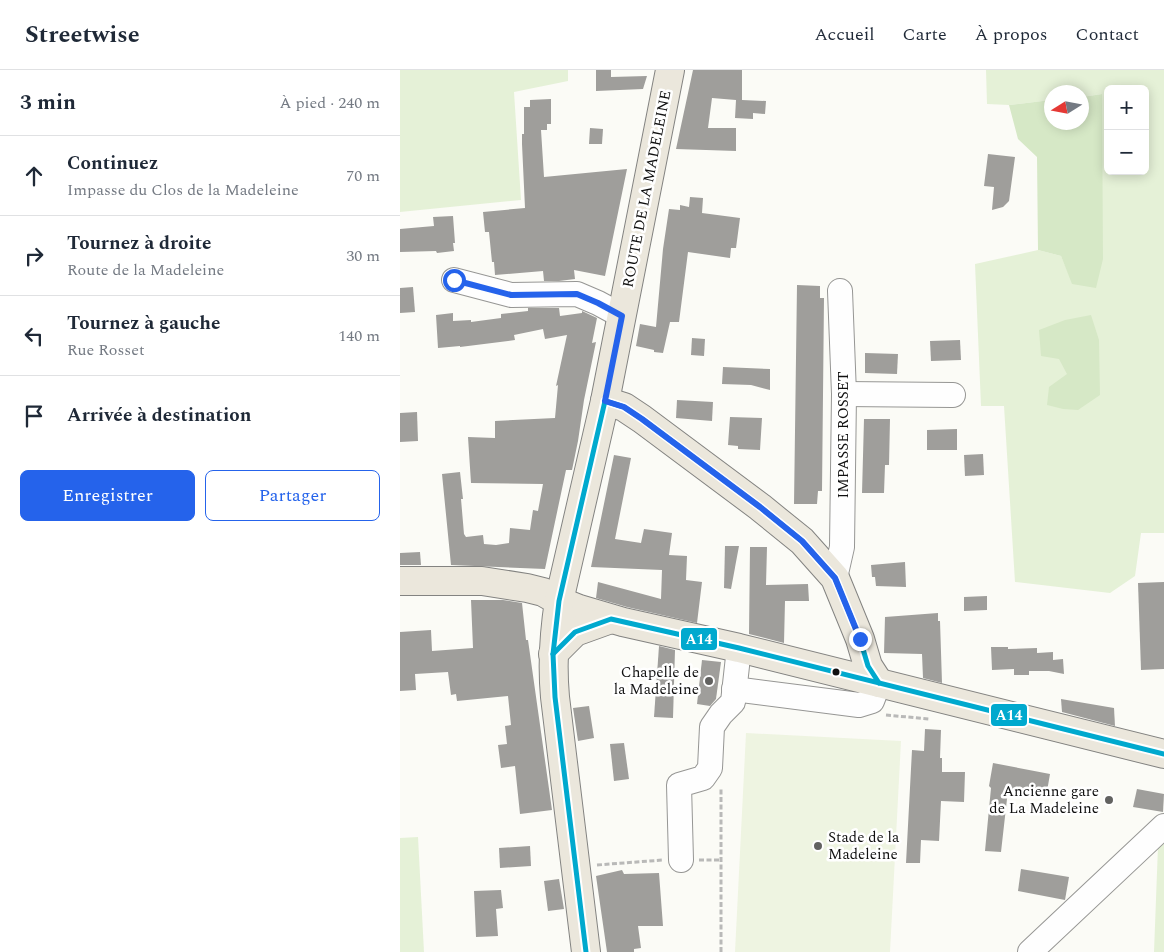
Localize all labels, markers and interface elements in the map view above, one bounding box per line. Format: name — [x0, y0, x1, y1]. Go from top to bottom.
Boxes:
text: Streetwise — [25, 17, 140, 53]
text: Accueil — [814, 21, 875, 48]
text: Carte — [903, 21, 947, 48]
text: À propos — [975, 21, 1048, 48]
text: Contact — [1076, 21, 1139, 48]
north arrow — [1044, 85, 1089, 130]
map controls — [1104, 85, 1149, 175]
button: + — [1104, 85, 1149, 130]
text: 3 min — [20, 87, 76, 119]
street label: ROUTE DE LA MADELEINE — [617, 88, 677, 290]
text: À pied · 240 m — [279, 91, 380, 115]
button: − — [1104, 130, 1149, 175]
text: Continuez — [67, 149, 158, 178]
icon: ahead — [20, 162, 48, 190]
text: 70 m — [346, 164, 380, 188]
text: Impasse du Clos de la Madeleine — [67, 178, 299, 202]
text: Tournez à droite — [67, 229, 211, 258]
icon: right — [20, 242, 48, 270]
text: 30 m — [346, 244, 380, 268]
text: Route de la Madeleine — [67, 258, 224, 282]
route start — [443, 269, 466, 292]
text: Tournez à gauche — [67, 309, 220, 338]
icon: left — [20, 322, 48, 350]
text: 140 m — [338, 324, 380, 348]
text: Rue Rosset — [67, 338, 145, 362]
street label: IMPASSE ROSSET — [832, 371, 855, 499]
text: Arrivée à destination — [67, 401, 251, 430]
icon: arrive — [20, 402, 48, 430]
button: Enregistrer — [20, 470, 195, 521]
button: Partager — [205, 470, 380, 521]
line badge: A14 — [680, 627, 718, 651]
route end — [849, 628, 872, 651]
text: A14 — [686, 629, 712, 650]
place label: Chapelle de la Madeleine — [614, 661, 699, 701]
unlabelled marker — [831, 667, 841, 677]
marker: Chapelle de la Madeleine — [703, 675, 715, 687]
line badge: A14 — [990, 703, 1028, 727]
text: A14 — [996, 705, 1022, 726]
place label: Ancienne gare de La Madeleine — [989, 780, 1099, 820]
marker: Ancienne gare de La Madeleine — [1103, 794, 1115, 806]
place label: Stade de la Madeleine — [828, 826, 900, 866]
marker: Stade de la Madeleine — [812, 840, 824, 852]

